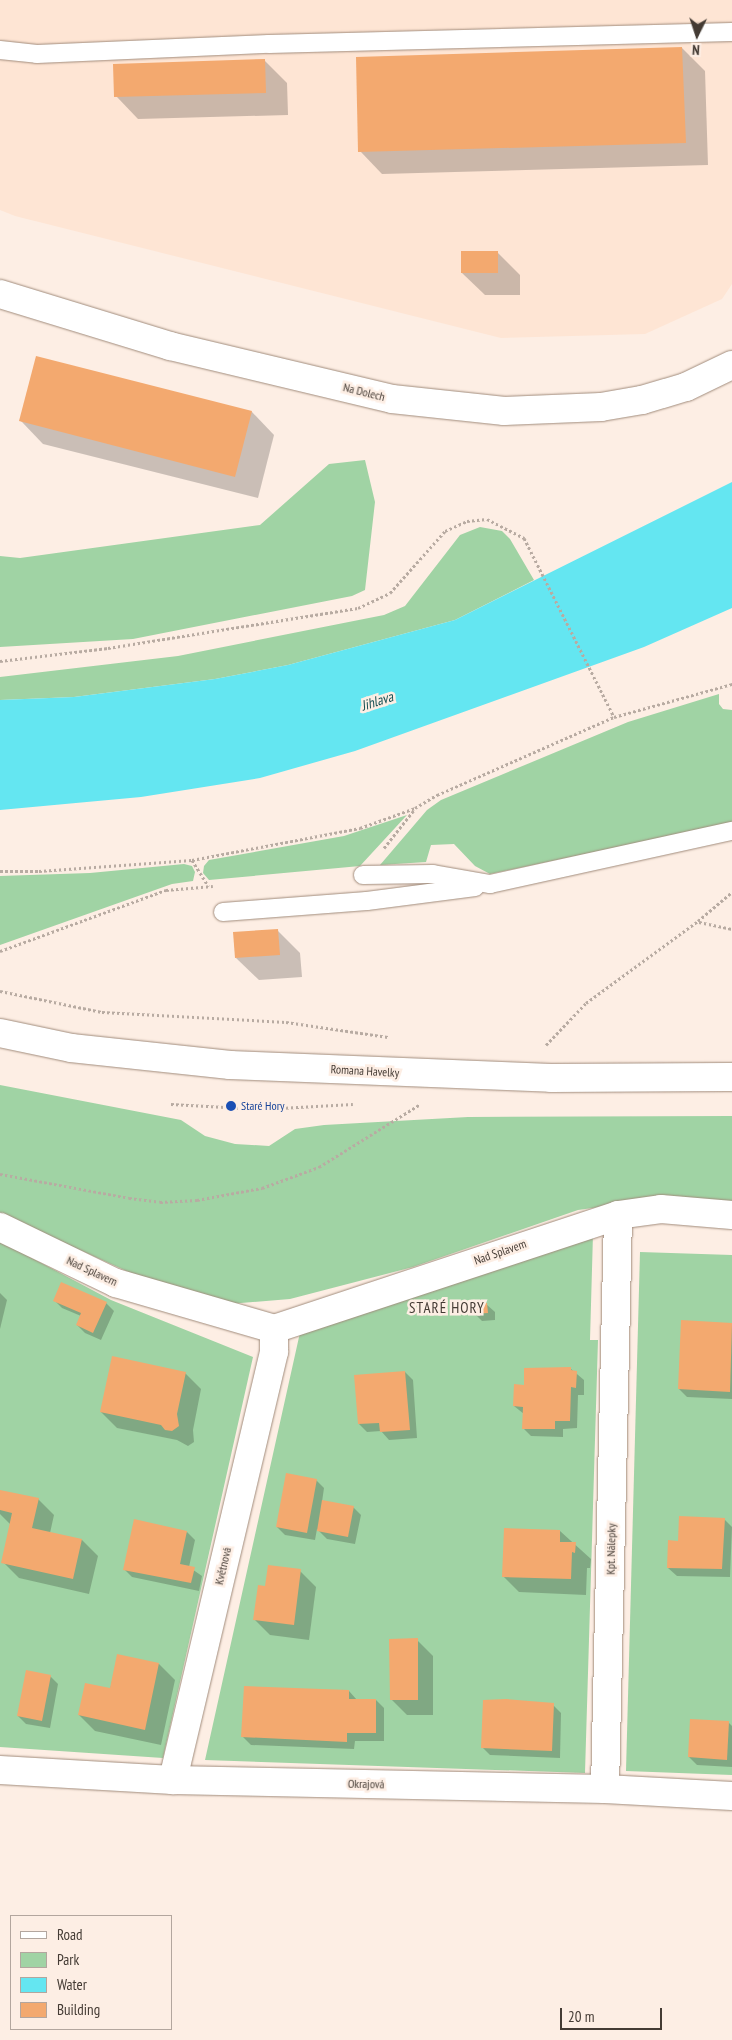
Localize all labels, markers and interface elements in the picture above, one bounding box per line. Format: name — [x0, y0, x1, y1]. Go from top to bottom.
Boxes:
north arrow — [672, 10, 722, 60]
text: N — [692, 41, 700, 59]
street label: Na Dolech — [342, 380, 386, 404]
water label: Jihlava — [359, 688, 395, 714]
street label: Romana Havelky — [330, 1062, 400, 1080]
place label: Staré Hory — [241, 1099, 284, 1113]
marker: Staré Hory — [225, 1100, 237, 1112]
street label: Nad Splavem — [472, 1236, 528, 1268]
street label: Nad Splavem — [64, 1253, 120, 1289]
district label: STARÉ HORY — [408, 1299, 486, 1317]
street label: Kpt. Nálepky — [603, 1523, 619, 1575]
street label: Květnová — [212, 1546, 234, 1586]
street label: Okrajová — [348, 1776, 384, 1792]
legend — [10, 1915, 172, 2030]
text: Road — [57, 1925, 83, 1944]
text: Park — [57, 1950, 79, 1969]
text: Water — [57, 1975, 87, 1994]
scale bar — [562, 1998, 664, 2030]
text: Building — [57, 2000, 100, 2019]
text: 20 m — [568, 2007, 594, 2026]

